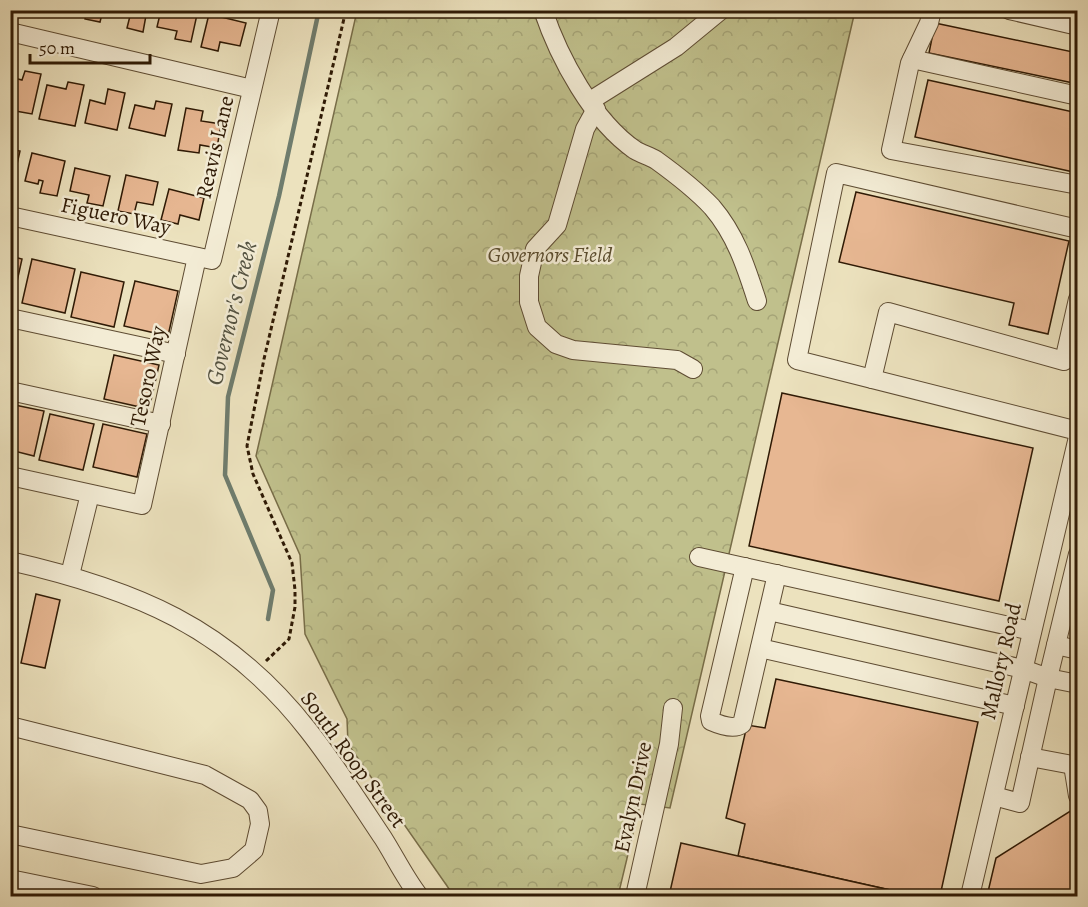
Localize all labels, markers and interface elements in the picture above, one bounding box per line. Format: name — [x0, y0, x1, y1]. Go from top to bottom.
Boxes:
scale bar — [30, 27, 150, 65]
text: 50 m — [39, 36, 75, 60]
street label: Reavis Lane — [189, 93, 241, 202]
street label: Figuero Way — [58, 190, 174, 242]
water label: Governor's Creek — [198, 237, 264, 388]
park label: Governors Field — [487, 240, 613, 270]
street label: Tesoro Way — [123, 323, 173, 429]
street label: Mallory Road — [973, 600, 1029, 723]
street label: South Roop Street — [293, 685, 413, 834]
street label: Evalyn Drive — [607, 739, 659, 856]

